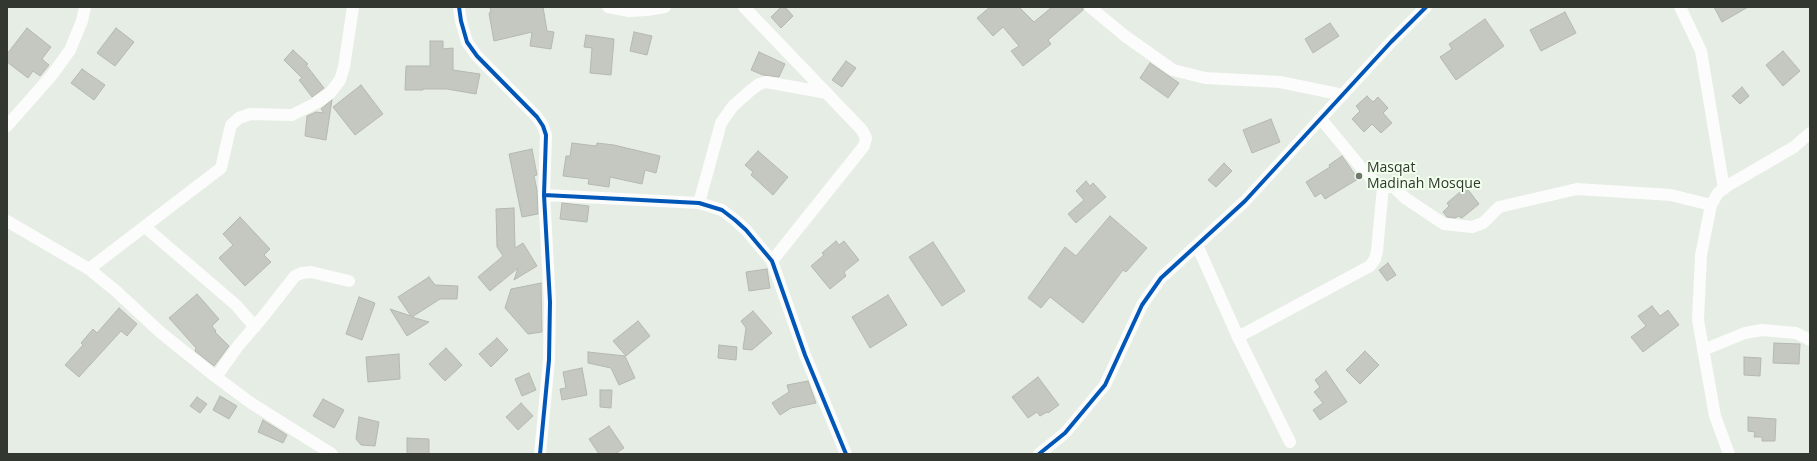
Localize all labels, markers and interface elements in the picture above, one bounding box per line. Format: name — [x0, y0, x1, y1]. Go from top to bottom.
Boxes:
place label: Masqat Madinah Mosque — [1367, 160, 1481, 192]
marker: Masqat Madinah Mosque — [1354, 171, 1364, 181]

